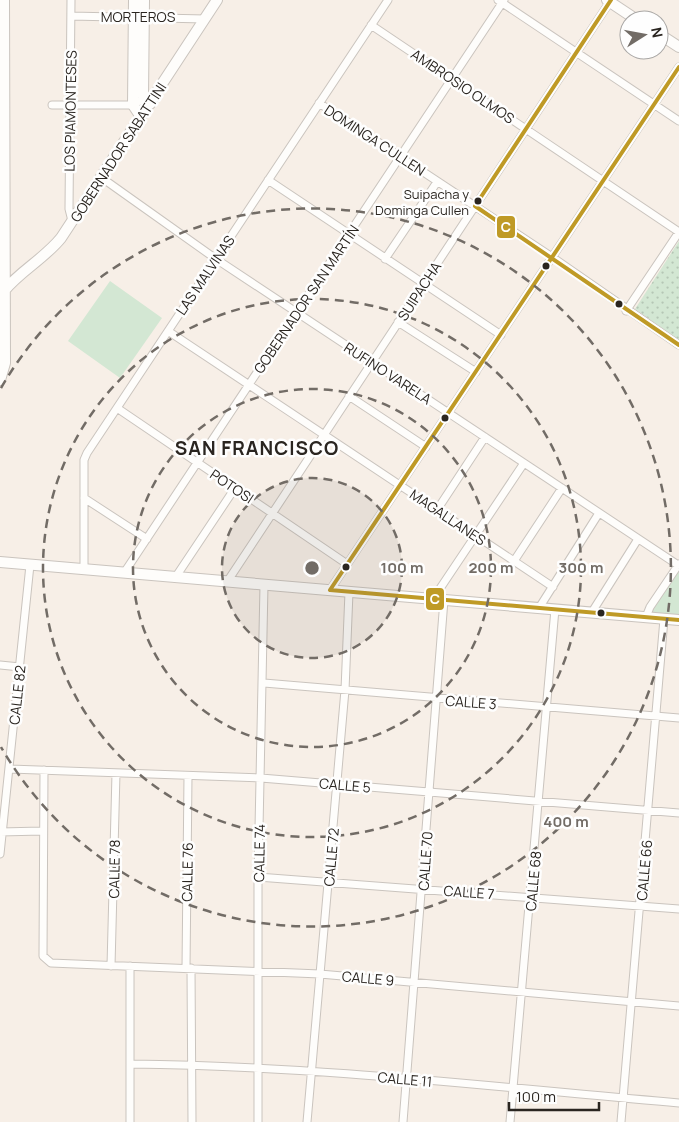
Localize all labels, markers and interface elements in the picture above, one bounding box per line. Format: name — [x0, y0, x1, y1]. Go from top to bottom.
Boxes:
street label: MORTEROS — [101, 7, 176, 26]
north arrow — [619, 10, 669, 60]
text: N — [647, 26, 668, 39]
street label: AMBROSIO OLMOS — [408, 44, 519, 128]
street label: LOS PIAMONTESES — [59, 50, 81, 172]
street label: GOBERNADOR SABATTINI — [66, 79, 170, 225]
street label: DOMINGA CULLEN — [321, 100, 429, 180]
place label: Suipacha y Dominga Cullen — [375, 185, 469, 219]
marker: Suipacha y Dominga Cullen — [473, 196, 483, 206]
line badge: C — [496, 215, 516, 239]
text: C — [501, 217, 511, 236]
street label: GOBERNADOR SAN MARTÍN — [249, 221, 363, 377]
street label: LAS MALVINAS — [171, 231, 239, 319]
street label: SUIPACHA — [393, 258, 445, 324]
unlabelled marker — [541, 261, 551, 271]
unlabelled marker — [614, 299, 624, 309]
street label: RUFINO VARELA — [341, 338, 435, 408]
unlabelled marker — [440, 413, 450, 423]
district label: SAN FRANCISCO — [175, 435, 339, 461]
street label: POTOSI — [207, 465, 257, 507]
street label: MAGALLANES — [406, 485, 490, 550]
text: 100 m — [381, 557, 423, 578]
text: 200 m — [468, 557, 514, 578]
text: 300 m — [559, 557, 603, 578]
centre of rings — [303, 559, 321, 577]
unlabelled marker — [341, 562, 351, 572]
line badge: C — [425, 587, 445, 611]
text: C — [430, 589, 440, 608]
unlabelled marker — [596, 608, 606, 618]
street label: CALLE 82 — [4, 664, 30, 726]
street label: CALLE 3 — [445, 691, 497, 713]
street label: CALLE 5 — [318, 773, 372, 797]
text: 400 m — [543, 811, 589, 832]
street label: CALLE 74 — [249, 824, 269, 882]
street label: CALLE 72 — [319, 827, 343, 887]
street label: CALLE 70 — [413, 831, 437, 891]
street label: CALLE 78 — [104, 839, 124, 899]
street label: CALLE 66 — [632, 839, 656, 901]
street label: CALLE 76 — [177, 842, 197, 902]
street label: CALLE 68 — [521, 850, 545, 912]
street label: CALLE 7 — [443, 881, 495, 903]
street label: CALLE 9 — [341, 966, 395, 990]
street label: CALLE 11 — [377, 1067, 433, 1091]
scale bar — [509, 1080, 599, 1112]
text: 100 m — [516, 1086, 556, 1107]

